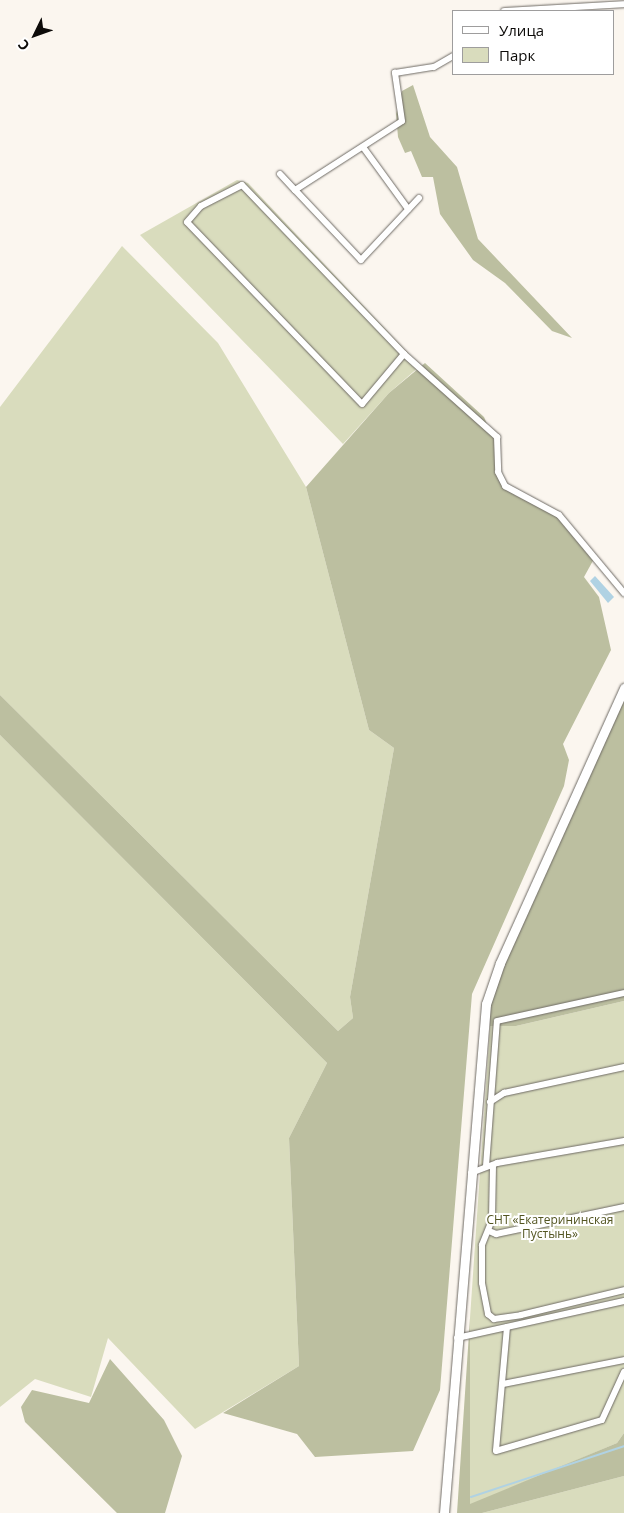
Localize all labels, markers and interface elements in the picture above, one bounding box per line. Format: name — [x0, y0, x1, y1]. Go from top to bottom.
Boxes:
north arrow — [10, 10, 60, 60]
legend — [452, 10, 614, 75]
text: Улица — [499, 20, 544, 40]
text: С — [13, 36, 34, 55]
text: Парк — [499, 45, 535, 65]
park label: СНТ «Екатерининская Пустынь» — [486, 1213, 614, 1241]

